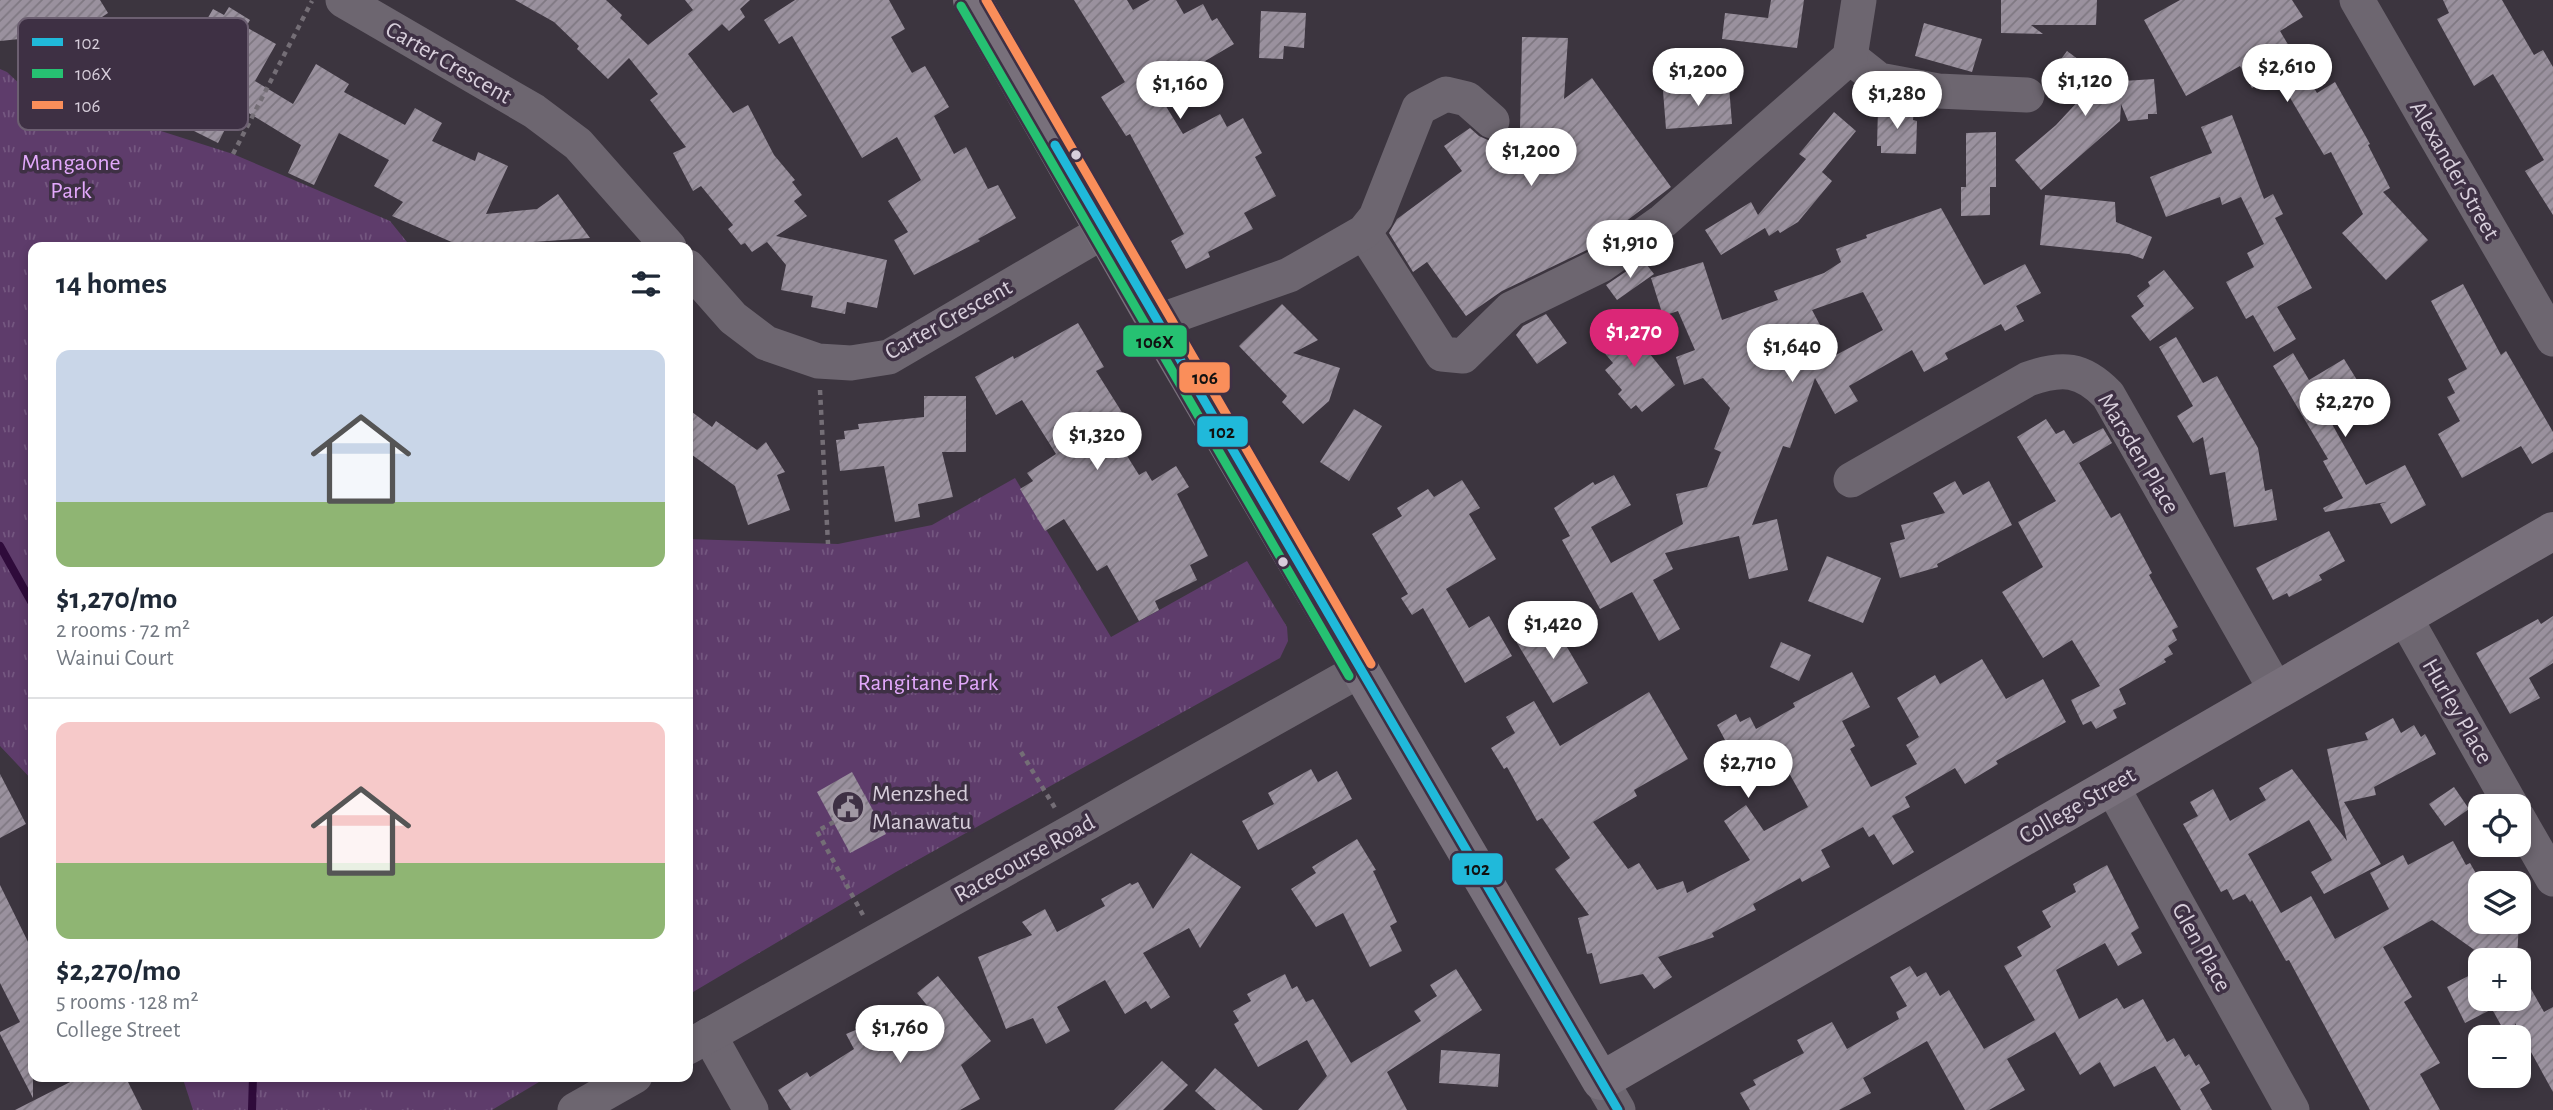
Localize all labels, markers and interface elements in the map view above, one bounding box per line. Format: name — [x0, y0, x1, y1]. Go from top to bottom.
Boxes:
street label: Carter Crescent — [381, 17, 516, 109]
legend — [18, 18, 248, 130]
text: 102 — [75, 34, 101, 53]
pin: $2,610 — [2230, 44, 2344, 104]
pin: $1,200 — [1641, 48, 1755, 108]
text: $2,610 — [2258, 55, 2316, 78]
pin: $1,120 — [2028, 58, 2142, 118]
text: $1,200 — [1669, 59, 1727, 82]
pin: $1,160 — [1123, 61, 1237, 121]
text: 106X — [75, 65, 112, 84]
text: $1,120 — [2058, 69, 2113, 92]
text: $1,160 — [1152, 72, 1208, 95]
pin: $1,280 — [1840, 72, 1954, 131]
text: $1,280 — [1868, 82, 1926, 105]
text: 106 — [75, 97, 101, 116]
street label: Alexander Street — [2405, 97, 2504, 244]
pin: $1,200 — [1474, 128, 1588, 188]
text: $1,200 — [1502, 139, 1560, 162]
unlabelled marker — [1069, 148, 1083, 162]
park label: Mangaone Park — [21, 151, 121, 203]
pin: $1,910 — [1573, 220, 1687, 280]
text: $1,910 — [1602, 231, 1658, 254]
icon: filters — [627, 265, 665, 303]
text: 14 homes — [56, 269, 167, 299]
street label: Carter Crescent — [881, 275, 1016, 365]
pin: $1,270 — [1577, 310, 1691, 369]
text: $1,270 — [1606, 320, 1662, 343]
line badge: 106X — [1122, 324, 1188, 358]
pin: $1,640 — [1735, 324, 1849, 384]
text: 106X — [1136, 333, 1174, 352]
text: $1,640 — [1763, 335, 1821, 358]
line badge: 106 — [1178, 361, 1231, 394]
text: 106 — [1192, 369, 1218, 388]
pin: $2,270 — [2288, 380, 2402, 439]
street label: Marsden Place — [2093, 389, 2183, 518]
text: $2,270 — [2315, 390, 2375, 413]
icon: home — [298, 396, 424, 522]
pin: $1,320 — [1040, 412, 1154, 472]
line badge: 102 — [1196, 415, 1249, 448]
text: $1,320 — [1069, 423, 1125, 446]
text: 102 — [1209, 423, 1235, 442]
unlabelled marker — [1276, 555, 1290, 569]
text: $1,270/mo — [56, 584, 177, 614]
pin: $1,420 — [1496, 602, 1610, 661]
text: $1,420 — [1524, 612, 1582, 635]
text: 2 rooms · 72 m² — [56, 619, 190, 642]
text: Wainui Court — [56, 647, 174, 670]
street label: Hurley Place — [2418, 655, 2497, 768]
park label: Rangitane Park — [858, 671, 999, 695]
pin: $2,710 — [1691, 740, 1805, 800]
text: $2,710 — [1720, 751, 1776, 774]
street label: College Street — [2015, 763, 2140, 849]
icon: home — [298, 768, 424, 894]
place label: Menzshed Manawatu — [872, 782, 971, 834]
public building icon: Menzshed Manawatu — [829, 788, 867, 826]
map controls — [2468, 794, 2531, 1088]
button: locate — [2468, 794, 2531, 857]
street label: Racecourse Road — [950, 810, 1099, 907]
line badge: 102 — [1451, 852, 1504, 886]
text: 102 — [1464, 860, 1490, 879]
button: layers — [2468, 871, 2531, 934]
street label: Glen Place — [2167, 899, 2235, 996]
button: + — [2468, 948, 2531, 1011]
text: $2,270/mo — [56, 956, 181, 986]
text: 5 rooms · 128 m² — [56, 991, 198, 1014]
pin: $1,760 — [843, 1006, 957, 1065]
text: $1,760 — [872, 1016, 928, 1039]
text: College Street — [56, 1019, 180, 1042]
button: − — [2468, 1025, 2531, 1088]

